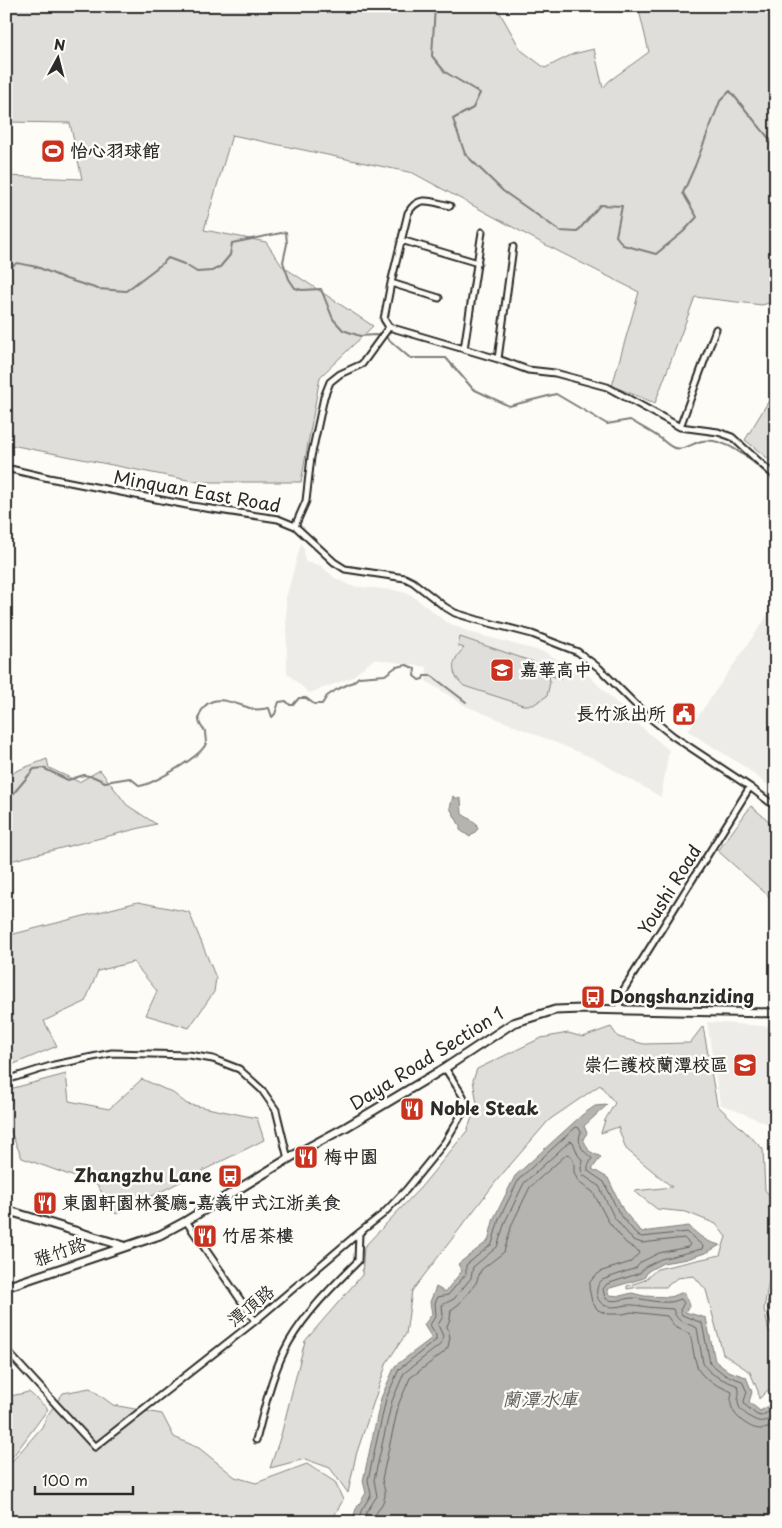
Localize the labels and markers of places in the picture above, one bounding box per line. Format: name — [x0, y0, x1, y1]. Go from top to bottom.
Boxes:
place label: 怡心羽球館 — [70, 136, 160, 163]
sports icon: 怡心羽球館 — [40, 138, 66, 164]
place label: 嘉華高中 — [520, 655, 592, 682]
school or university icon: 嘉華高中 — [489, 657, 515, 683]
place label: 長竹派出所 — [576, 699, 666, 726]
public building icon: 長竹派出所 — [671, 701, 697, 727]
place label: Dongshanziding — [610, 982, 754, 1009]
bus stop icon: Dongshanziding — [580, 984, 606, 1010]
place label: 崇仁護校蘭潭校區 — [584, 1050, 728, 1077]
school or university icon: 崇仁護校蘭潭校區 — [732, 1052, 758, 1078]
place label: Noble Steak — [430, 1094, 539, 1121]
restaurant icon: Noble Steak — [399, 1096, 425, 1122]
place label: 梅中園 — [324, 1142, 378, 1169]
restaurant icon: 梅中園 — [293, 1144, 319, 1170]
place label: Zhangzhu Lane — [74, 1161, 212, 1188]
bus stop icon: Zhangzhu Lane — [217, 1163, 243, 1189]
place label: 東園軒園林餐廳-嘉義中式江浙美食 — [62, 1188, 340, 1215]
restaurant icon: 東園軒園林餐廳-嘉義中式江浙美食 — [32, 1190, 58, 1216]
place label: 竹居茶樓 — [222, 1221, 294, 1248]
restaurant icon: 竹居茶樓 — [192, 1223, 218, 1249]

